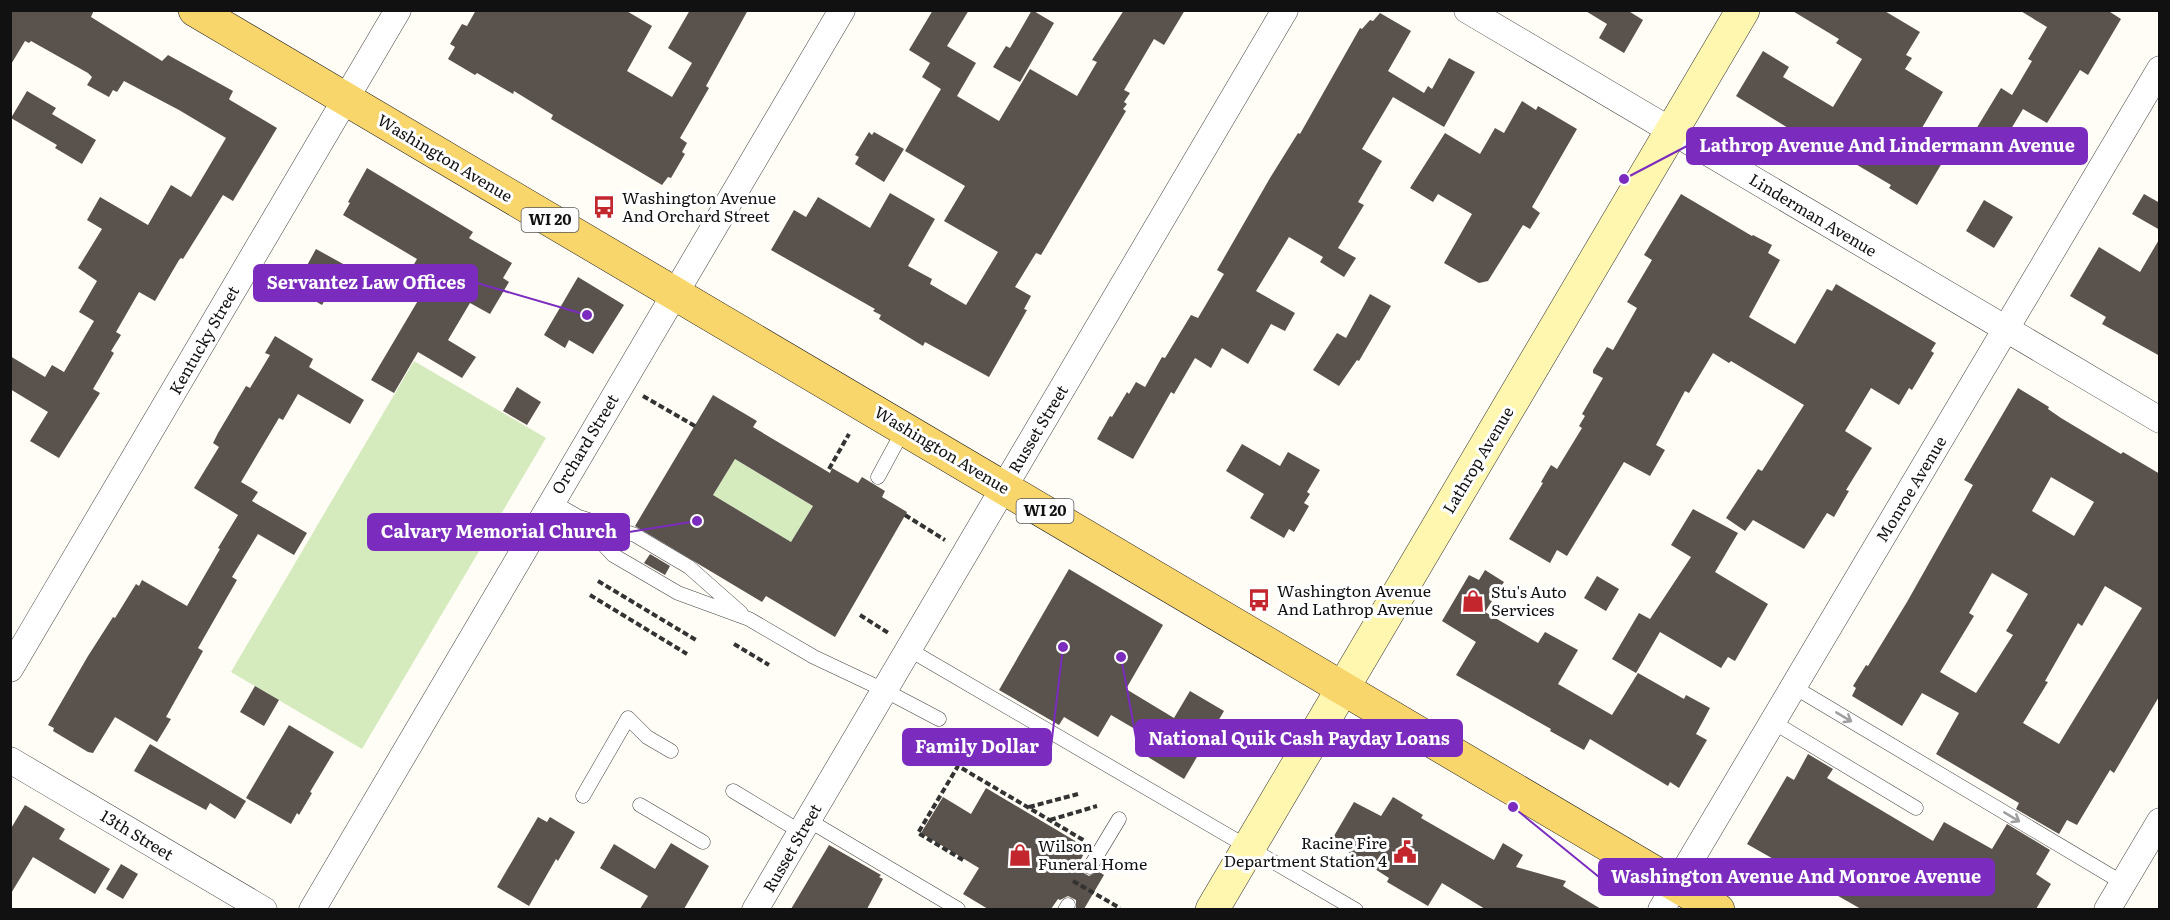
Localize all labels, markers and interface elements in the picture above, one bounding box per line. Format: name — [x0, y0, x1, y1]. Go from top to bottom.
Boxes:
street label: Washington Avenue — [373, 107, 518, 207]
callout: Lathrop Avenue And Lindermann Avenue — [1687, 128, 2087, 164]
text: Lathrop Avenue And Lindermann Avenue — [1699, 131, 2075, 158]
street label: Linderman Avenue — [1745, 166, 1882, 262]
place label: Washington Avenue And Orchard Street — [622, 185, 776, 227]
bus stop icon: Washington Avenue And Orchard Street — [591, 194, 617, 220]
road number: WI 20 — [522, 208, 578, 232]
callout: Servantez Law Offices — [254, 265, 477, 301]
text: Servantez Law Offices — [267, 268, 465, 295]
street label: Kentucky Street — [162, 280, 244, 398]
street label: Russet Street — [1001, 379, 1073, 477]
street label: Orchard Street — [545, 389, 624, 498]
street label: Washington Avenue — [870, 399, 1015, 499]
street label: Lathrop Avenue — [1436, 401, 1519, 518]
street label: Monroe Avenue — [1869, 431, 1951, 546]
road number: WI 20 — [1016, 499, 1074, 523]
callout: Calvary Memorial Church — [368, 514, 629, 550]
text: Calvary Memorial Church — [381, 517, 617, 544]
place label: Washington Avenue And Lathrop Avenue — [1277, 578, 1433, 620]
place label: Stu's Auto Services — [1491, 579, 1567, 621]
bus stop icon: Washington Avenue And Lathrop Avenue — [1246, 587, 1272, 613]
shop icon: Stu's Auto Services — [1460, 588, 1486, 614]
one-way arrow — [1835, 711, 1852, 723]
callout: National Quik Cash Payday Loans — [1136, 720, 1462, 756]
text: National Quik Cash Payday Loans — [1148, 724, 1450, 751]
callout: Family Dollar — [903, 729, 1051, 765]
text: Family Dollar — [915, 732, 1039, 759]
street label: Russet Street — [756, 798, 827, 896]
street label: 13th Street — [97, 803, 179, 866]
one-way arrow — [2003, 811, 2020, 823]
place label: Racine Fire Department Station 4 — [1224, 830, 1387, 872]
place label: Wilson Funeral Home — [1038, 833, 1147, 875]
public building icon: Racine Fire Department Station 4 — [1392, 839, 1418, 865]
shop icon: Wilson Funeral Home — [1007, 842, 1033, 868]
callout: Washington Avenue And Monroe Avenue — [1599, 859, 1994, 895]
text: Washington Avenue And Monroe Avenue — [1611, 862, 1981, 889]

